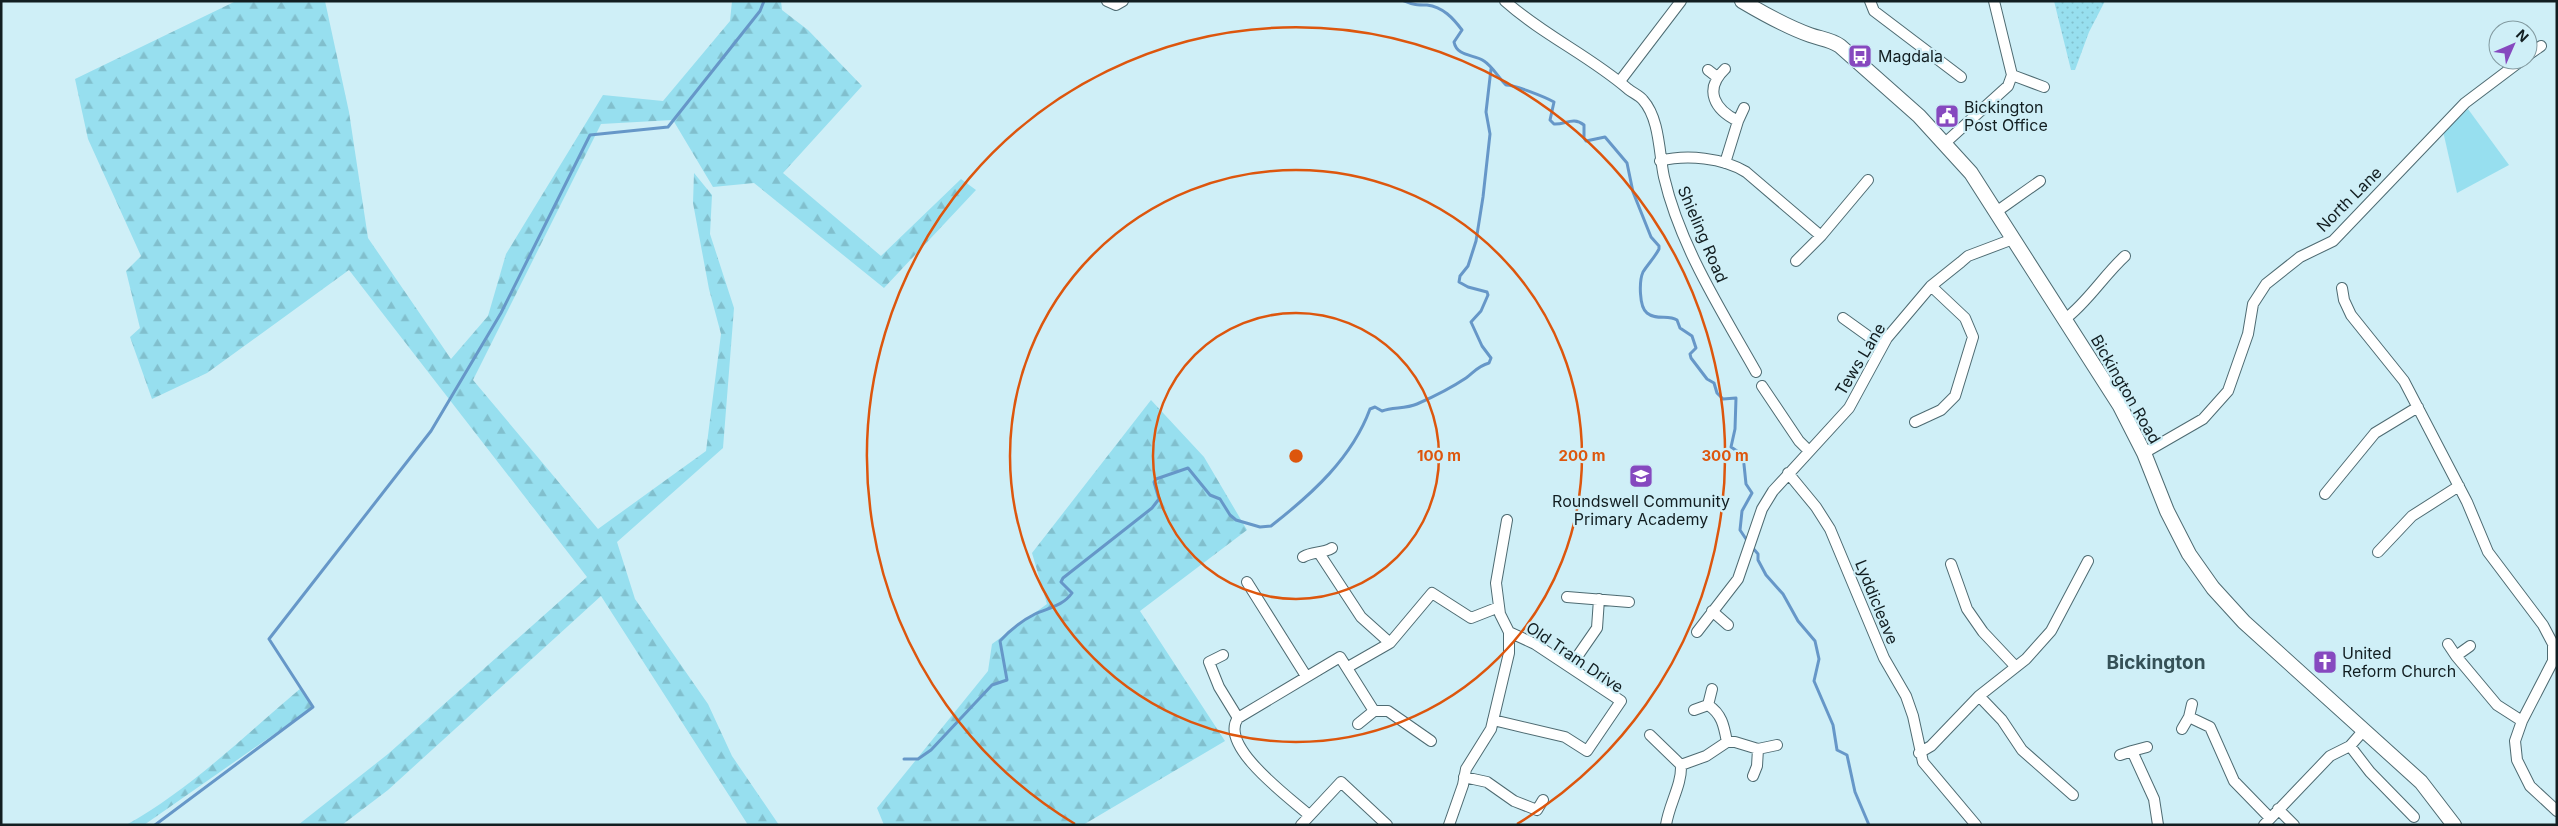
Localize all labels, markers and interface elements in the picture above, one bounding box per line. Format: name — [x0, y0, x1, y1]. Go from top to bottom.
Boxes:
north arrow — [2488, 20, 2538, 70]
text: N — [2513, 26, 2532, 45]
bus stop icon: Magdala — [1847, 43, 1873, 69]
place label: Magdala — [1878, 46, 1943, 66]
place label: Bickington Post Office — [1964, 97, 2048, 135]
public building icon: Bickington Post Office — [1934, 103, 1960, 129]
street label: North Lane — [2312, 162, 2386, 236]
street label: Shieling Road — [1674, 183, 1732, 285]
street label: Tews Lane — [1831, 319, 1889, 399]
street label: Bickington Road — [2087, 331, 2165, 447]
text: 100 m — [1417, 446, 1461, 465]
text: 200 m — [1559, 446, 1605, 465]
text: 300 m — [1701, 446, 1749, 465]
centre of rings — [1287, 447, 1305, 465]
school or university icon: Roundswell Community Primary Academy — [1628, 463, 1654, 489]
place label: Roundswell Community Primary Academy — [1552, 491, 1730, 529]
street label: Lyddicleave — [1851, 557, 1903, 647]
street label: Old Tram Drive — [1523, 617, 1627, 697]
place label: United Reform Church — [2342, 643, 2456, 681]
church icon: United Reform Church — [2312, 649, 2338, 675]
district label: Bickington — [2106, 651, 2206, 674]

